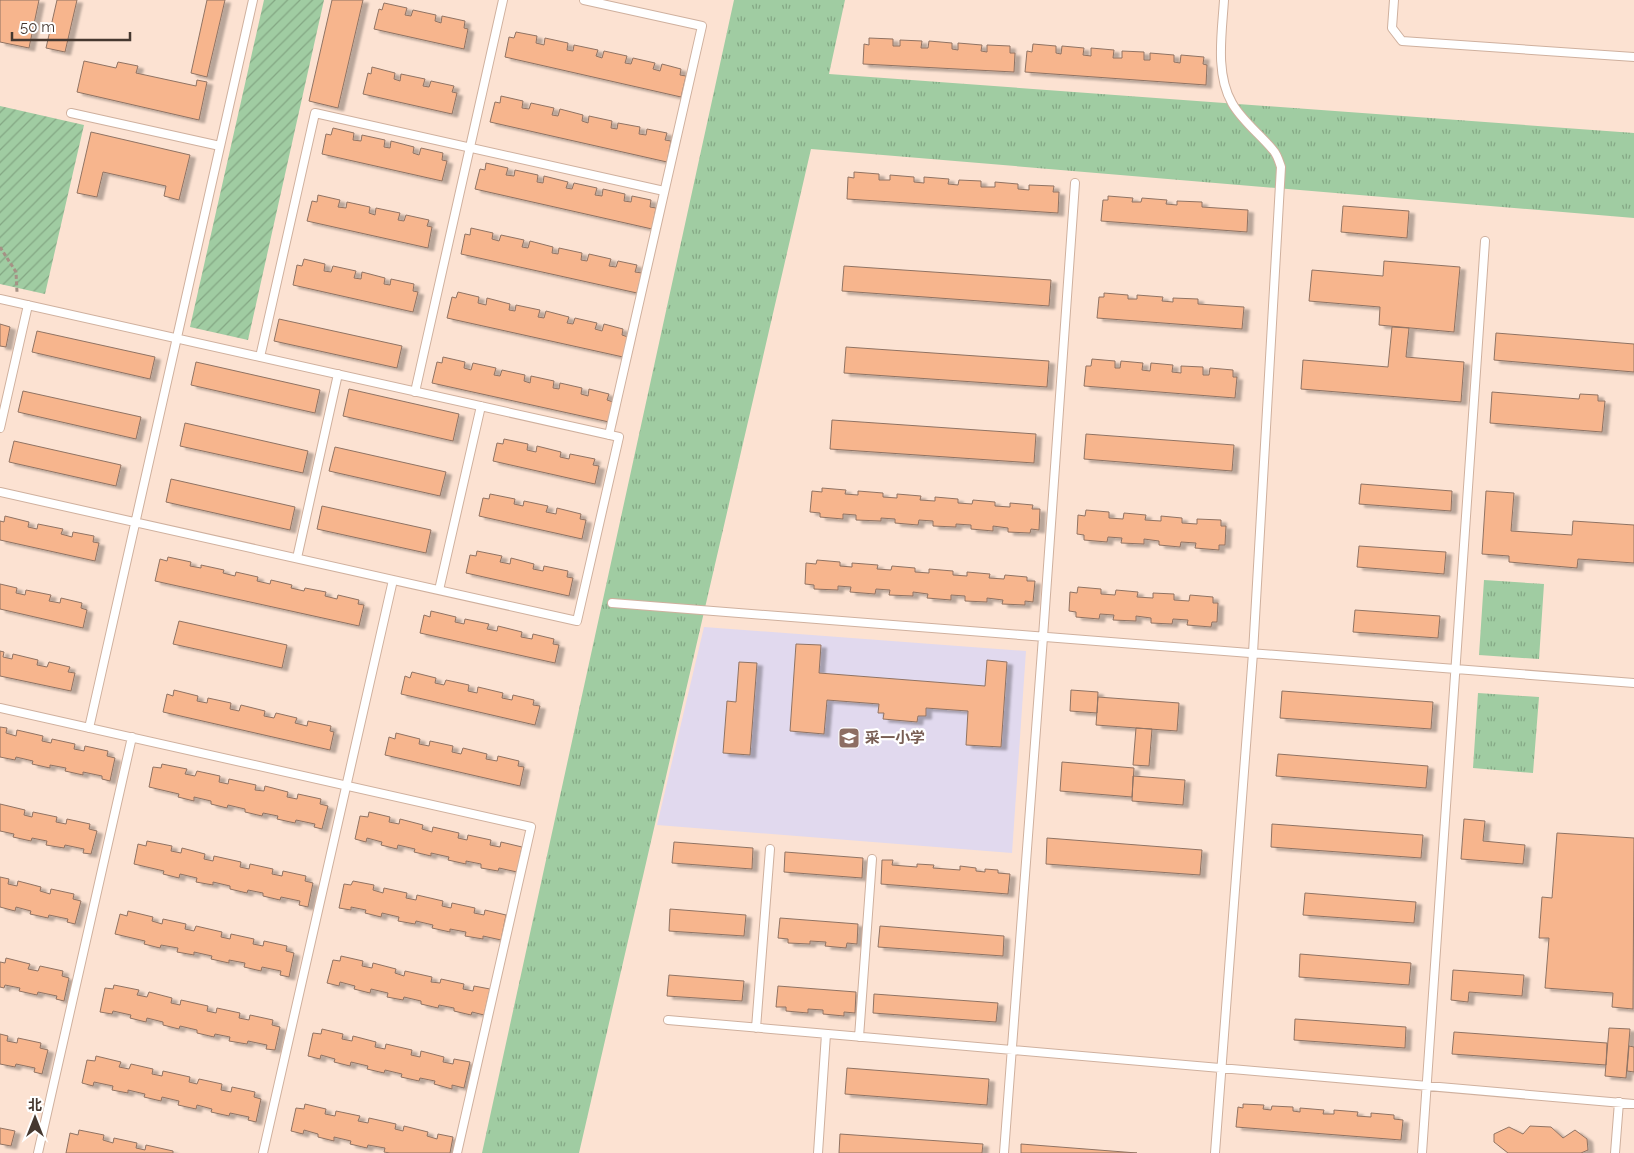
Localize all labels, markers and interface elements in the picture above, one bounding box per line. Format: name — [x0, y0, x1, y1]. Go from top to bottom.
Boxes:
scale bar — [12, 10, 130, 42]
text: 50 m — [20, 18, 55, 36]
school or university icon: 采一小学 — [837, 726, 861, 750]
place label: 采一小学 — [865, 729, 925, 747]
north arrow — [10, 1093, 60, 1143]
text: 北 — [28, 1097, 42, 1113]

